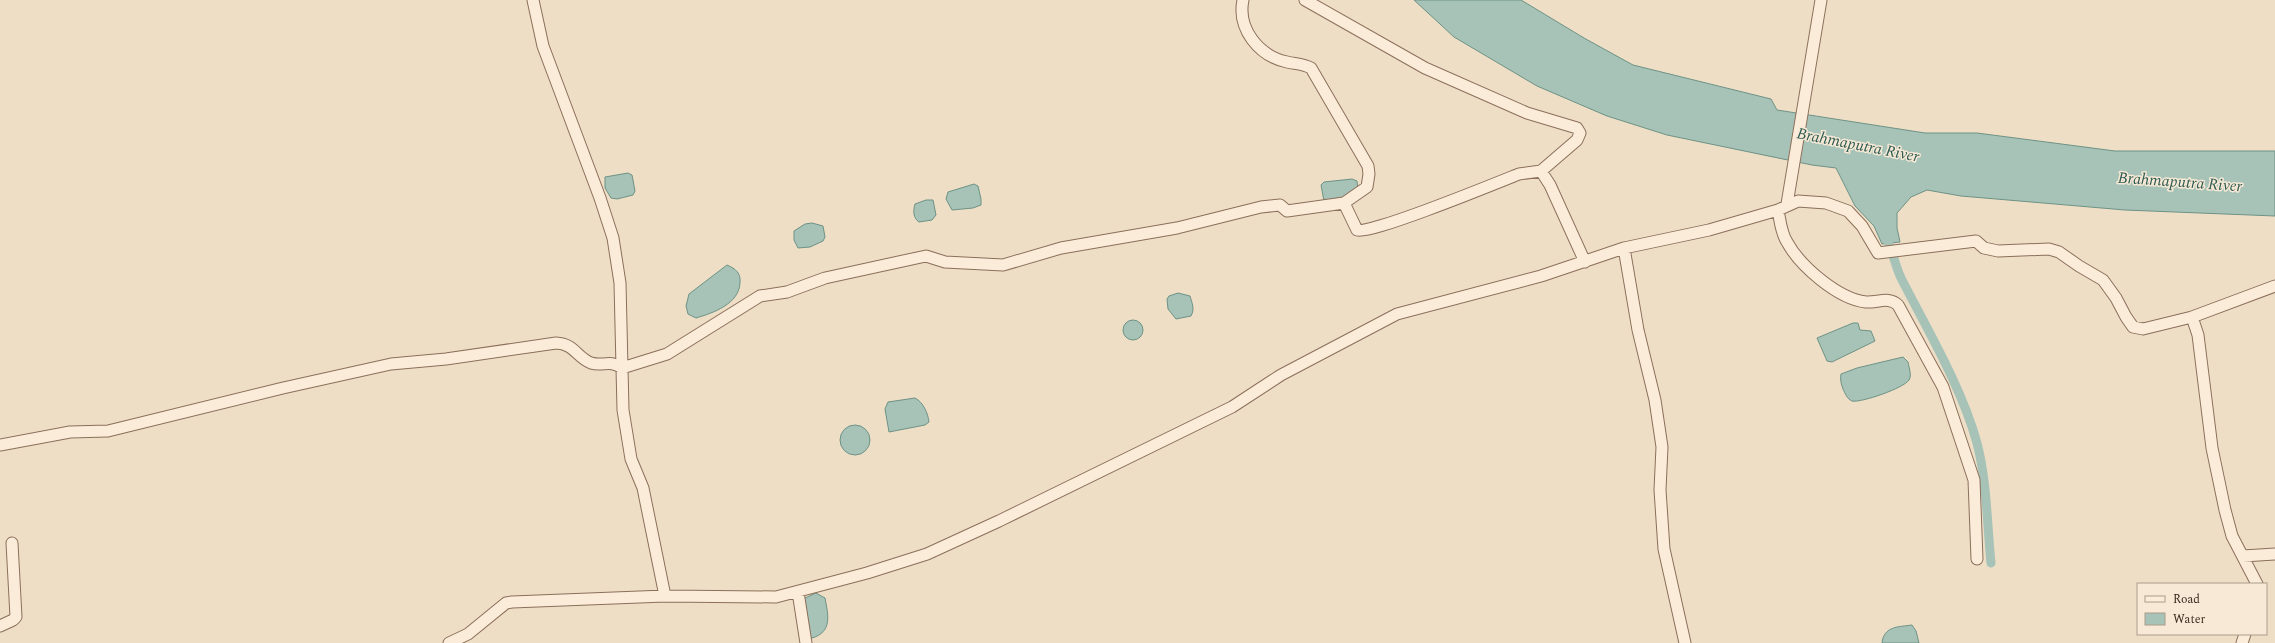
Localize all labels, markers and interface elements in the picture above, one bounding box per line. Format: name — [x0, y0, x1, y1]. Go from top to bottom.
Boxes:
water label: Brahmaputra River — [1795, 121, 1922, 169]
water label: Brahmaputra River — [2117, 166, 2243, 198]
legend — [2137, 583, 2267, 635]
text: Road — [2173, 590, 2200, 609]
text: Water — [2173, 610, 2205, 629]

